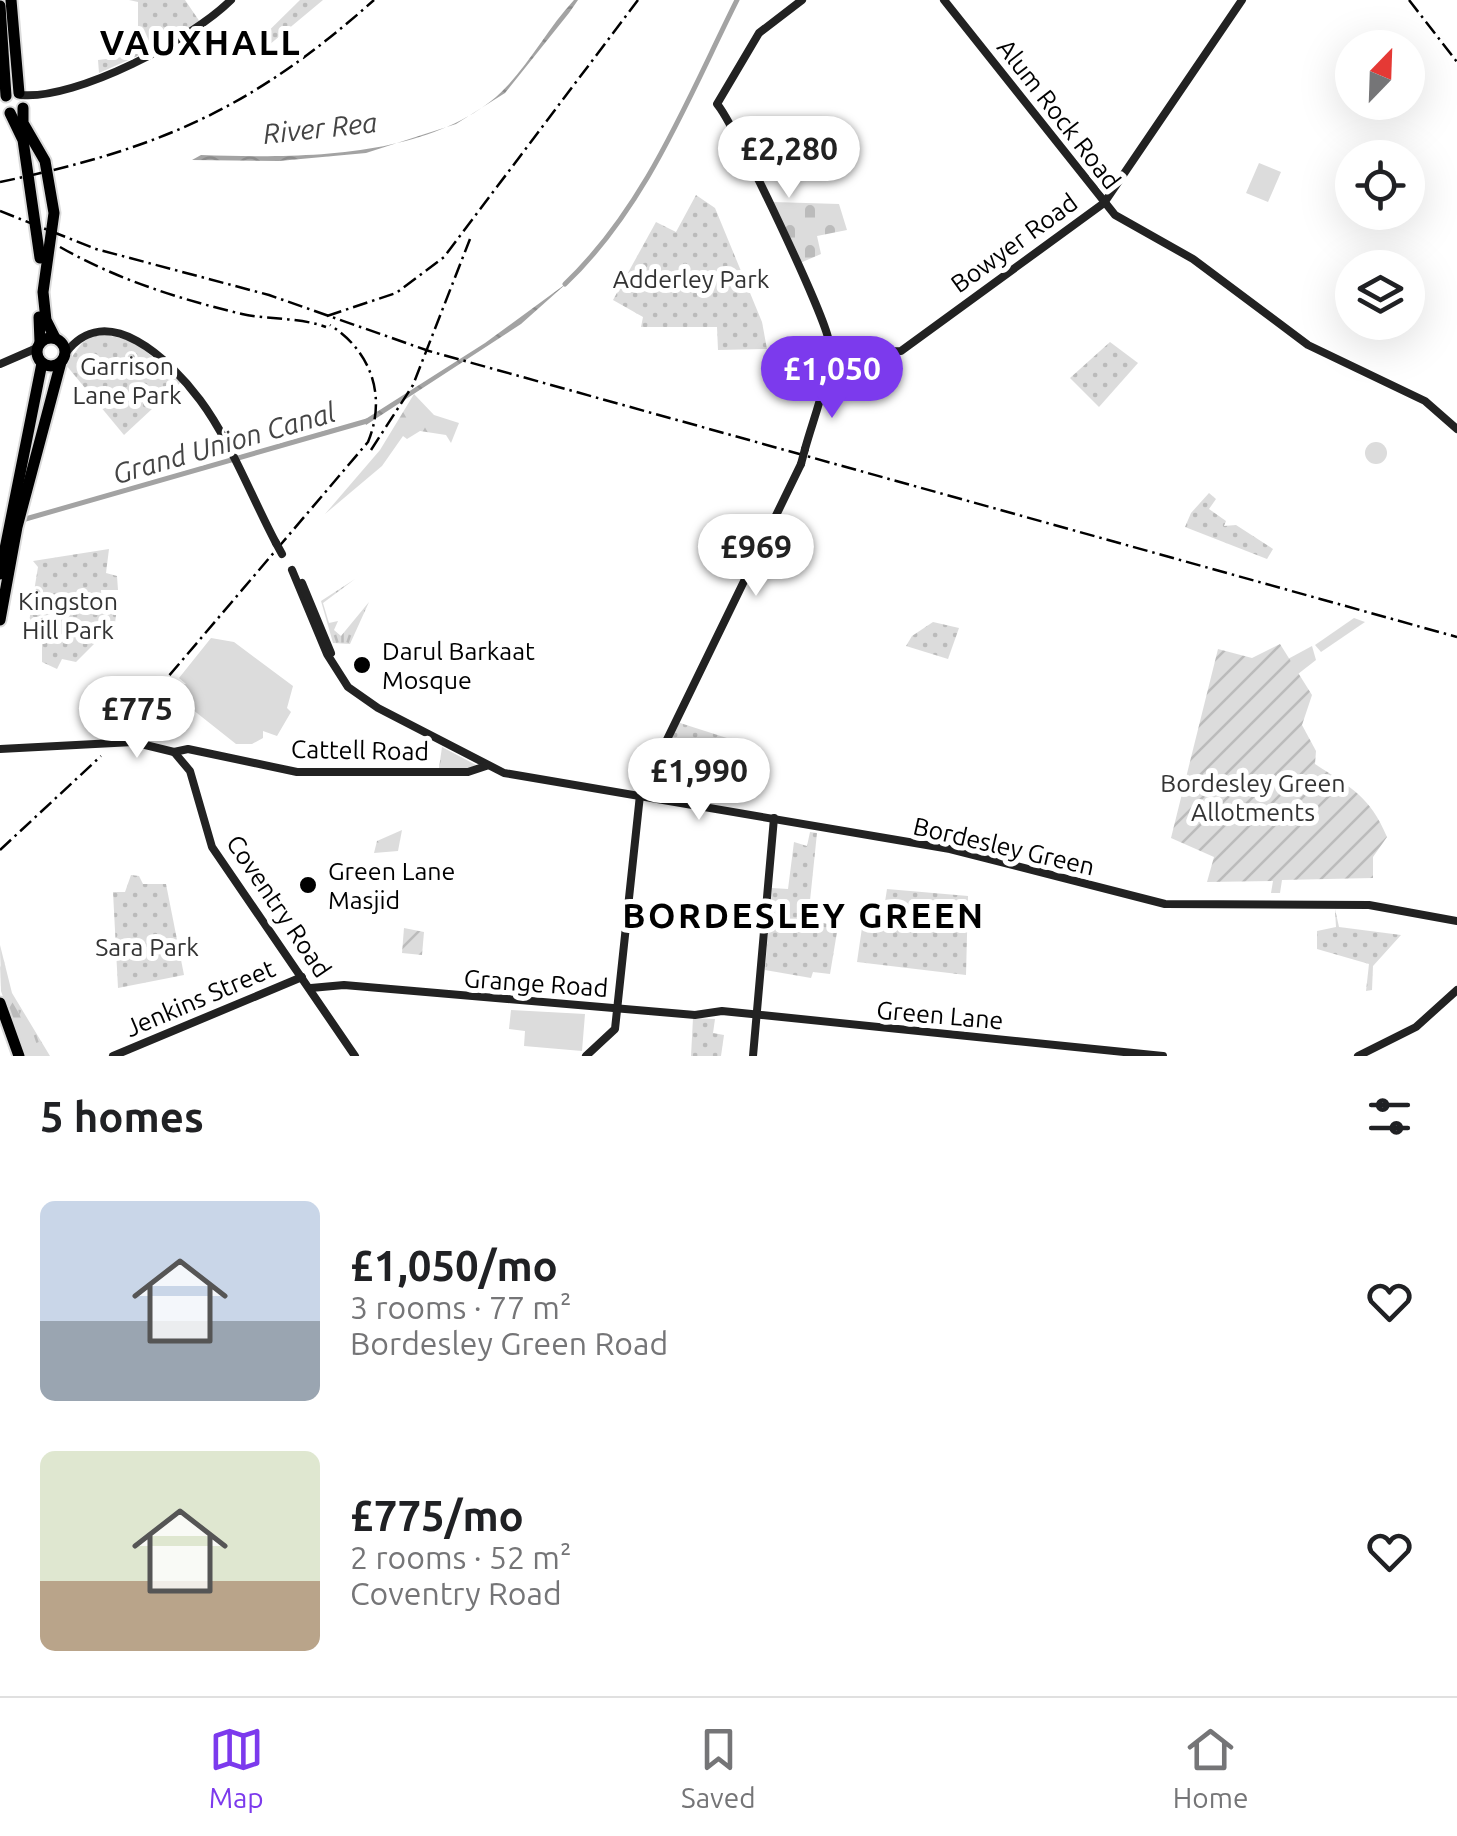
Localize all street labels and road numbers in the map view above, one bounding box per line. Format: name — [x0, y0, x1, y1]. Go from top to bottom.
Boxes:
street label: Alum Rock Road — [992, 34, 1126, 194]
street label: Bowyer Road — [946, 188, 1082, 298]
street label: Cattell Road — [291, 735, 429, 765]
street label: Bordesley Green — [911, 812, 1097, 880]
street label: Coventry Road — [221, 830, 337, 982]
street label: Jenkins Street — [121, 954, 279, 1042]
street label: Grange Road — [463, 964, 609, 1002]
street label: Green Lane — [875, 996, 1005, 1034]

